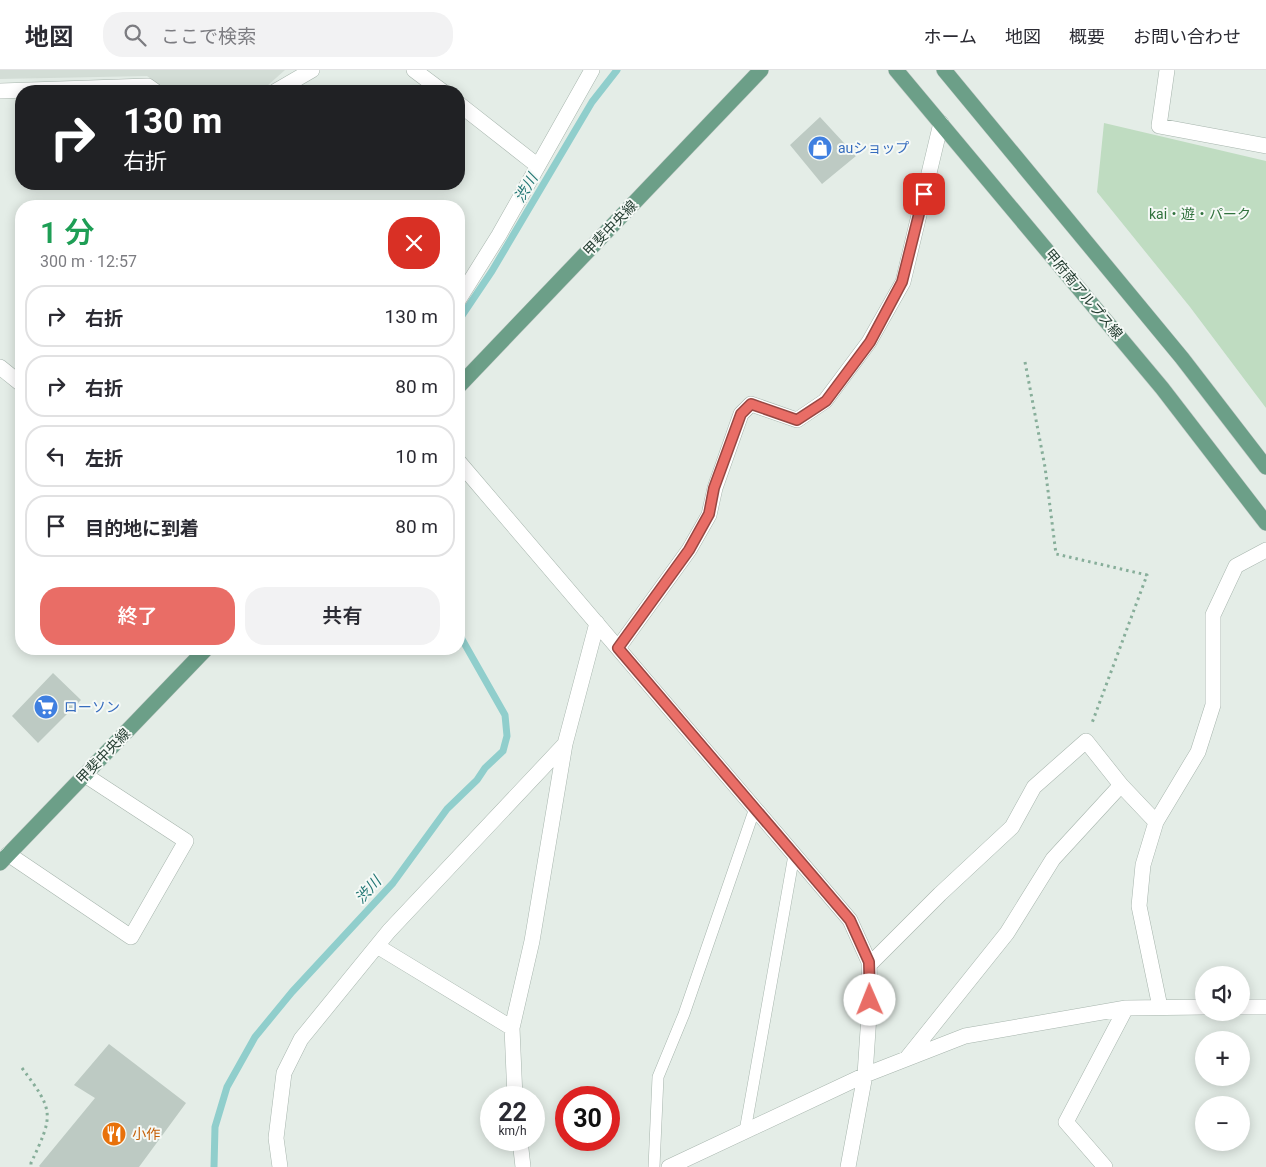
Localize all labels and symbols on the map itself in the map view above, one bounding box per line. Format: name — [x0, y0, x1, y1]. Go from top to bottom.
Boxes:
shop icon: auショップ — [807, 135, 833, 161]
place label: auショップ — [838, 140, 909, 156]
water label: 渋川 — [511, 169, 542, 205]
pin — [903, 173, 945, 215]
street label: 甲斐中央線 — [580, 197, 640, 259]
park label: kai・遊・パーク — [1149, 206, 1251, 222]
street label: 甲府南アルプス線 — [1042, 246, 1126, 342]
supermarket icon: ローソン — [33, 694, 59, 720]
place label: ローソン — [64, 699, 120, 715]
street label: 甲斐中央線 — [73, 725, 133, 787]
water label: 渋川 — [351, 871, 386, 907]
position arrow — [843, 973, 895, 1025]
speed limit sign: 30 — [555, 1086, 620, 1151]
restaurant icon: 小作 — [101, 1121, 127, 1147]
place label: 小作 — [132, 1126, 160, 1142]

